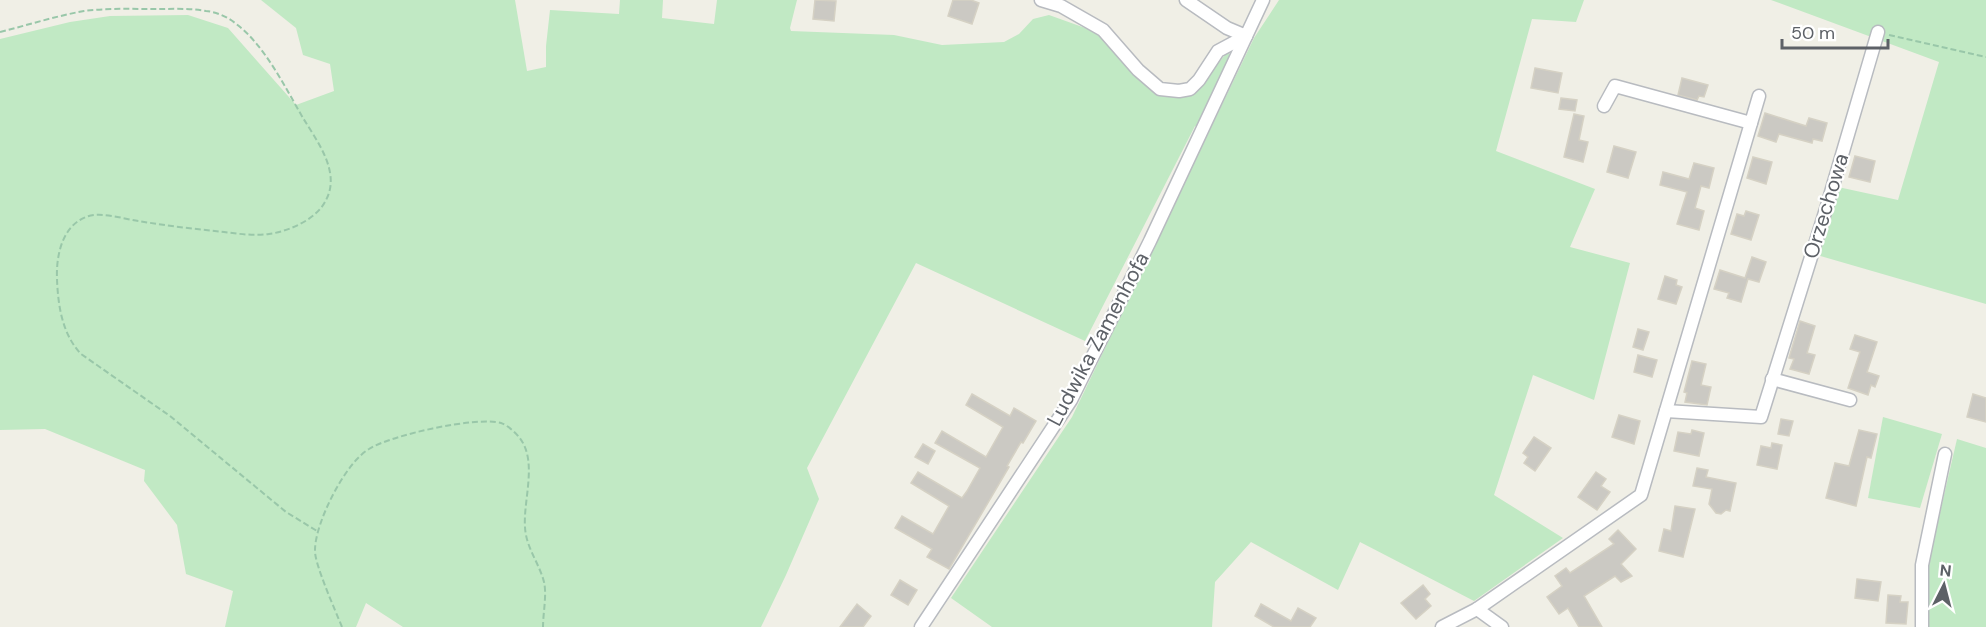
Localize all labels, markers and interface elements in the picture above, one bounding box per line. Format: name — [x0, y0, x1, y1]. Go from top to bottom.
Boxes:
scale bar — [1782, 12, 1888, 50]
text: 50 m — [1791, 21, 1835, 45]
street label: Orzechowa — [1797, 150, 1855, 262]
street label: Ludwika Zamenhofa — [1040, 247, 1156, 431]
north arrow — [1914, 555, 1974, 615]
text: N — [1939, 560, 1952, 582]

